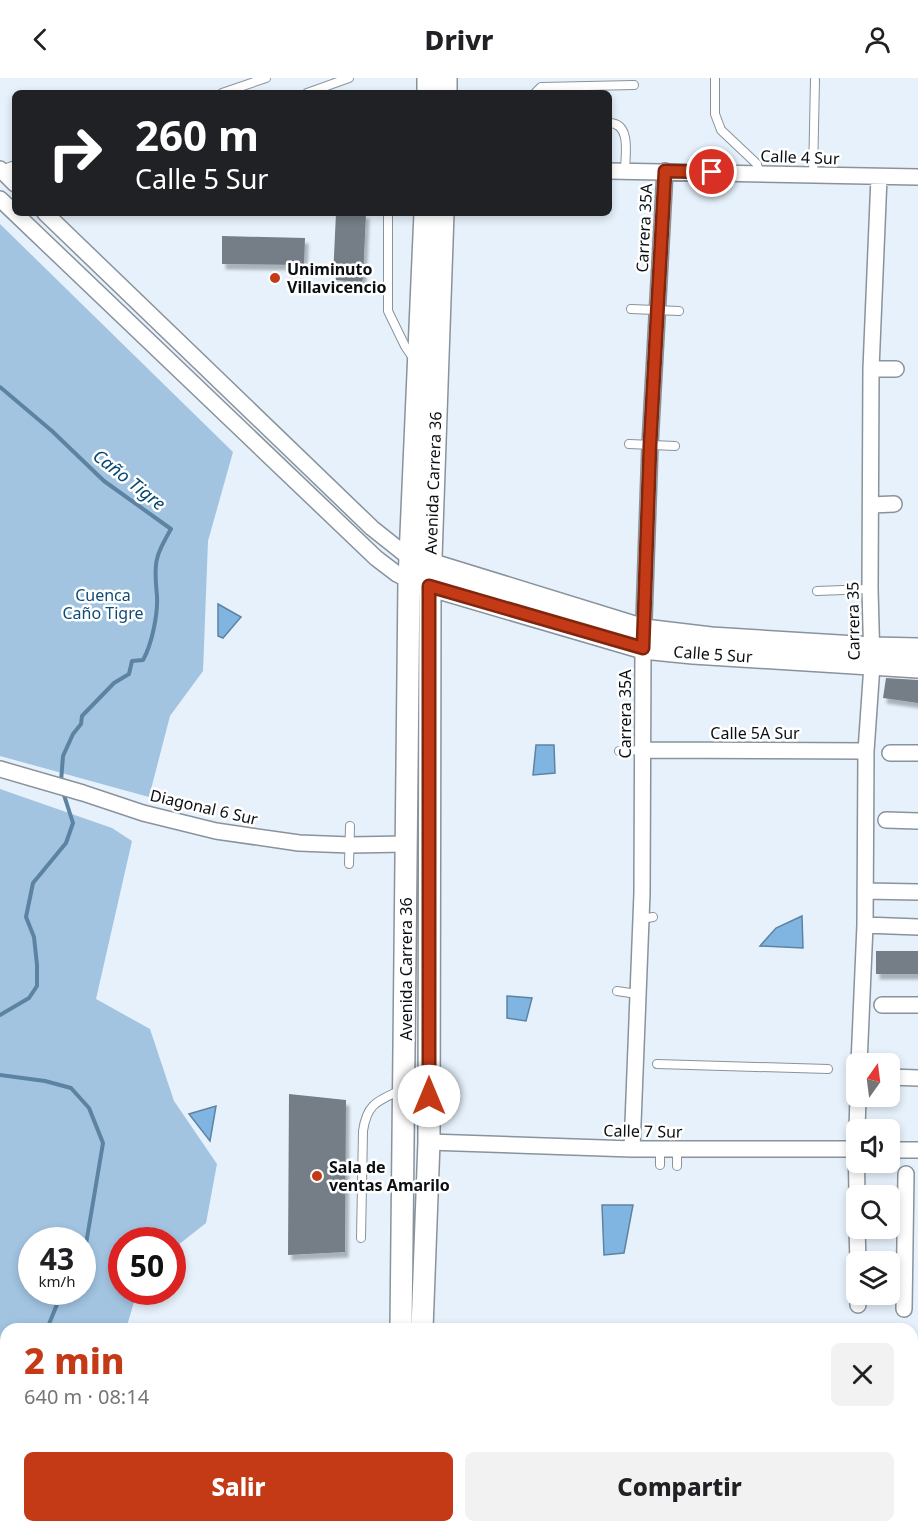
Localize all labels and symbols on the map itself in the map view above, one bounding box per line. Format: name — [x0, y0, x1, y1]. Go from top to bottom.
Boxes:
street label: Calle 4 Sur — [760, 145, 840, 169]
pin — [686, 146, 737, 197]
street label: Carrera 35A — [631, 182, 657, 273]
place label: Uniminuto Villavicencio — [287, 258, 386, 298]
marker: Uniminuto Villavicencio — [268, 271, 282, 285]
street label: Avenida Carrera 36 — [420, 411, 446, 555]
water label: Caño Tigre — [88, 443, 171, 515]
street label: Carrera 35 — [841, 581, 865, 661]
park label: Cuenca Caño Tigre — [63, 584, 144, 624]
street label: Calle 5 Sur — [673, 640, 754, 668]
street label: Carrera 35A — [614, 669, 636, 758]
street label: Calle 5A Sur — [710, 722, 800, 744]
street label: Diagonal 6 Sur — [148, 784, 260, 830]
street label: Avenida Carrera 36 — [395, 897, 417, 1041]
north arrow — [846, 1053, 900, 1107]
position arrow — [397, 1064, 461, 1128]
street label: Calle 7 Sur — [603, 1119, 683, 1143]
place label: Sala de ventas Amarilo — [329, 1156, 450, 1196]
marker: Sala de ventas Amarilo — [310, 1169, 324, 1183]
speed limit sign: 50 — [108, 1227, 186, 1305]

